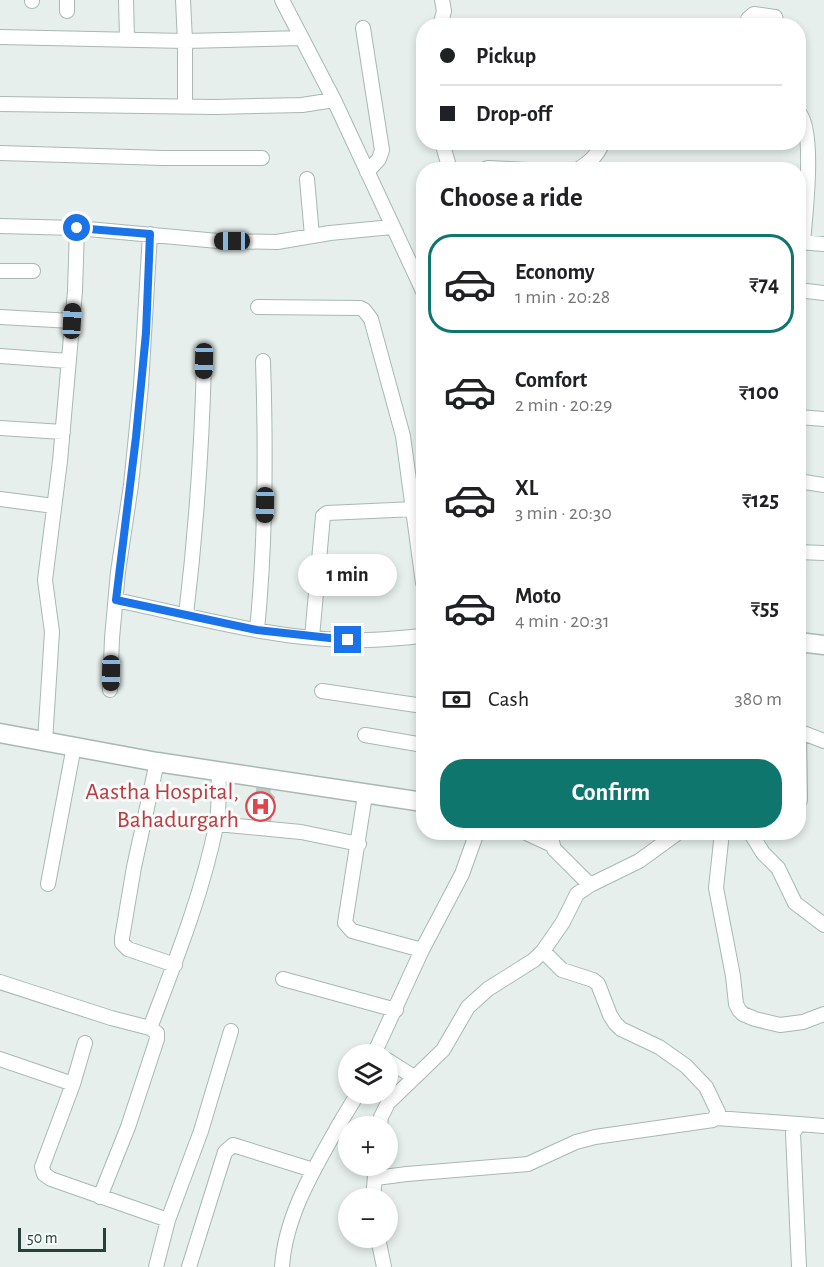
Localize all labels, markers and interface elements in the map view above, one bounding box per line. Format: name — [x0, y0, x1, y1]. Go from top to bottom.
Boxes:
text: Pickup — [476, 45, 536, 67]
text: Drop-off — [476, 103, 552, 125]
text: Choose a ride — [440, 184, 583, 211]
route start — [63, 214, 90, 241]
car — [214, 232, 250, 250]
icon: car — [443, 257, 497, 311]
text: Economy — [515, 261, 595, 283]
text: ₹74 — [749, 273, 779, 295]
text: 1 min · 20:28 — [515, 287, 610, 307]
car — [62, 303, 82, 339]
car — [195, 343, 213, 379]
icon: car — [443, 365, 497, 419]
text: Comfort — [515, 369, 587, 391]
text: ₹100 — [739, 381, 779, 403]
text: 2 min · 20:29 — [515, 395, 612, 415]
icon: car — [443, 473, 497, 527]
text: XL — [515, 477, 538, 499]
car — [256, 487, 274, 523]
text: ₹125 — [742, 489, 779, 511]
text: 3 min · 20:30 — [515, 503, 612, 523]
callout: 1 min — [298, 553, 398, 595]
text: 1 min — [326, 565, 369, 585]
icon: car — [443, 581, 497, 635]
text: Moto — [515, 585, 561, 607]
text: ₹55 — [751, 597, 779, 619]
text: 4 min · 20:31 — [515, 611, 610, 631]
route end — [334, 626, 361, 653]
car — [102, 655, 120, 691]
icon: cash — [440, 683, 473, 716]
text: Cash — [488, 688, 529, 710]
text: 380 m — [734, 689, 782, 709]
button: Confirm — [440, 759, 782, 828]
place label: Aastha Hospital, Bahadurgarh — [85, 780, 239, 832]
hospital icon: Aastha Hospital, Bahadurgarh — [244, 790, 276, 822]
map controls — [338, 1044, 398, 1248]
button: layers — [338, 1044, 398, 1104]
button: + — [338, 1116, 398, 1176]
button: − — [338, 1188, 398, 1248]
scale bar — [18, 1225, 106, 1252]
text: 50 m — [27, 1230, 58, 1246]

